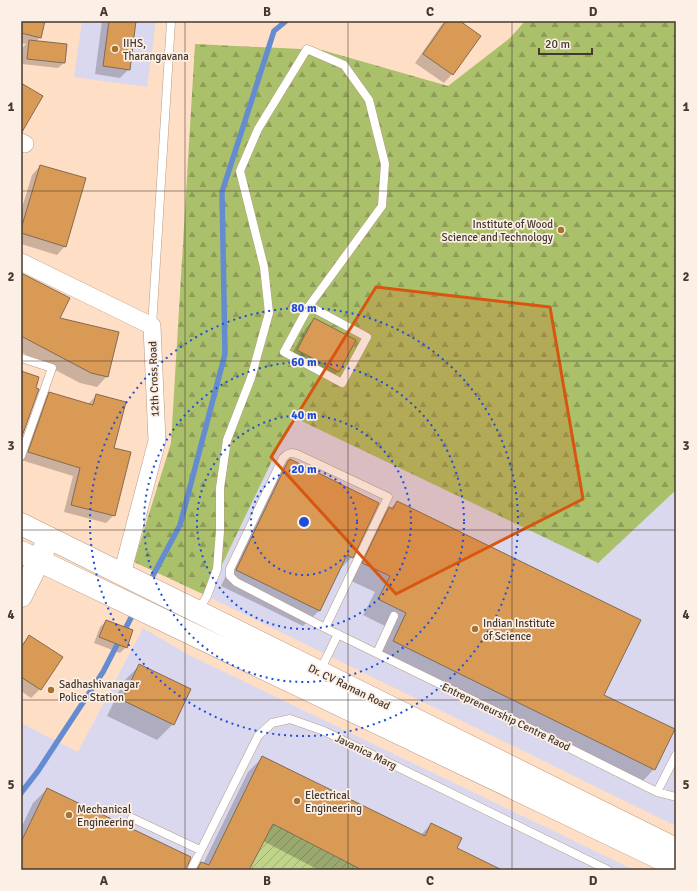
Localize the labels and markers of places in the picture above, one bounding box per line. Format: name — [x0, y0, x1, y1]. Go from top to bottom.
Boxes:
place label: IIHS, Tharangavana — [123, 37, 189, 63]
marker: IIHS, Tharangavana — [110, 44, 120, 54]
place label: Institute of Wood Science and Technology — [442, 218, 554, 244]
marker: Institute of Wood Science and Technology — [556, 225, 566, 235]
centre of rings — [297, 515, 311, 529]
place label: Indian Institute of Science — [483, 617, 555, 643]
marker: Indian Institute of Science — [470, 624, 480, 634]
place label: Sadhashivanagar Police Station — [59, 678, 139, 704]
marker: Sadhashivanagar Police Station — [46, 685, 56, 695]
place label: Electrical Engineering — [305, 789, 362, 815]
marker: Electrical Engineering — [292, 796, 302, 806]
place label: Mechanical Engineering — [77, 803, 134, 829]
marker: Mechanical Engineering — [64, 810, 74, 820]

